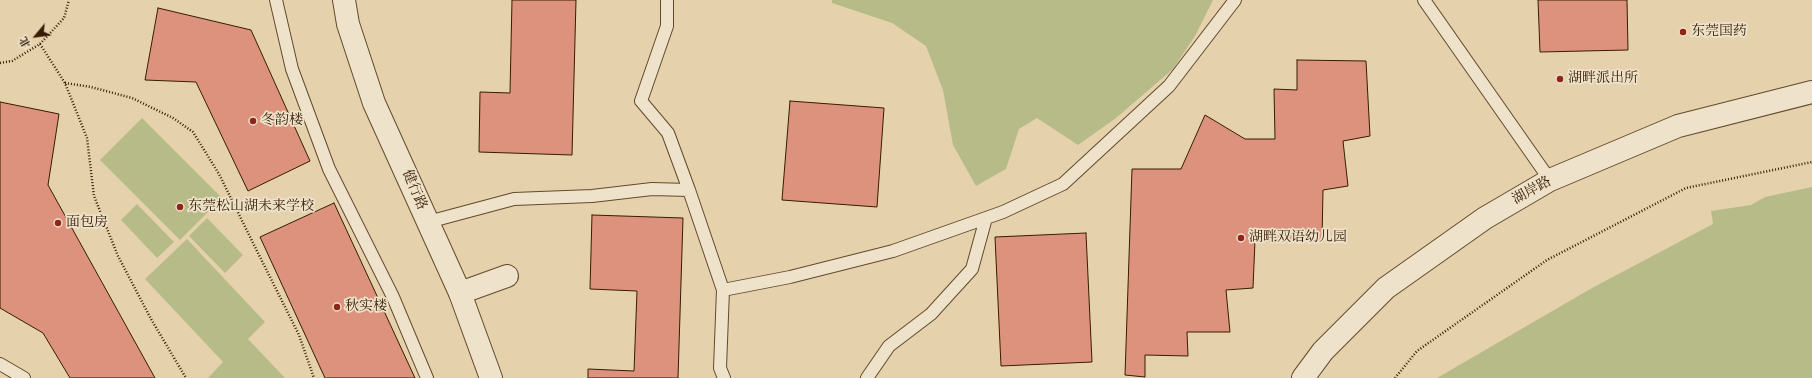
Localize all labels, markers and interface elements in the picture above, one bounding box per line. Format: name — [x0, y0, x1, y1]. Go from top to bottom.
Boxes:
north arrow — [16, 16, 56, 56]
place label: 东莞国药 — [1691, 24, 1747, 40]
marker: 东莞国药 — [1678, 27, 1688, 37]
text: 北 — [16, 34, 34, 51]
place label: 湖畔派出所 — [1568, 71, 1638, 87]
marker: 湖畔派出所 — [1555, 74, 1565, 84]
place label: 冬韵楼 — [261, 113, 303, 129]
marker: 冬韵楼 — [248, 116, 258, 126]
street label: 健行路 — [398, 167, 430, 213]
street label: 湖岸路 — [1510, 173, 1554, 209]
place label: 东莞松山湖未来学校 — [188, 199, 314, 215]
marker: 东莞松山湖未来学校 — [175, 202, 185, 212]
place label: 面包房 — [66, 215, 108, 231]
marker: 面包房 — [53, 218, 63, 228]
place label: 湖畔双语幼儿园 — [1249, 230, 1347, 246]
marker: 湖畔双语幼儿园 — [1236, 233, 1246, 243]
place label: 秋实楼 — [345, 299, 387, 315]
marker: 秋实楼 — [332, 302, 342, 312]

